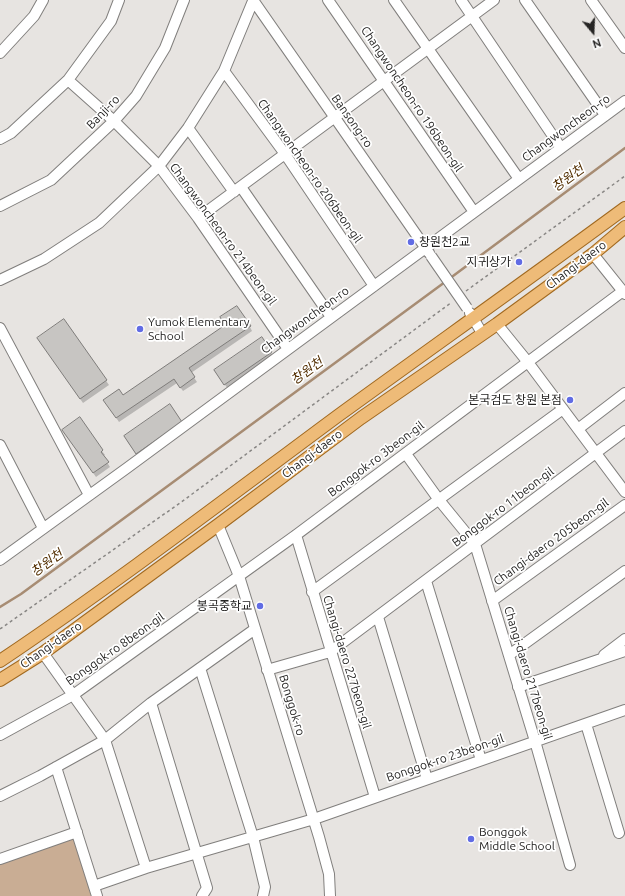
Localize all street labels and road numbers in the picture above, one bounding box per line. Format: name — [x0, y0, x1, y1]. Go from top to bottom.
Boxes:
street label: Changwoncheon-ro 196beon-gil — [358, 24, 466, 174]
street label: Changwoncheon-ro — [519, 91, 613, 165]
street label: Banji-ro — [83, 92, 123, 132]
street label: Bansong-ro — [328, 92, 376, 150]
street label: Changwoncheon-ro 206beon-gil — [255, 96, 365, 246]
street label: Changwoncheon-ro 214beon-gil — [167, 160, 279, 308]
street label: Changi-daero — [543, 238, 609, 292]
street label: Changwoncheon-ro — [258, 283, 352, 357]
street label: Bonggok-ro 3beon-gil — [325, 418, 427, 500]
street label: Changi-daero — [279, 427, 345, 481]
street label: Bonggok-ro 11beon-gil — [449, 464, 557, 550]
street label: Changi-daero 205beon-gil — [491, 495, 611, 589]
street label: Changi-daero 227beon-gil — [320, 593, 374, 731]
street label: Changi-daero 217beon-gil — [501, 604, 555, 742]
street label: Bonggok-ro 8beon-gil — [63, 610, 167, 688]
street label: Changi-daero — [17, 618, 85, 672]
street label: Bonggok-ro — [276, 673, 308, 737]
street label: Bonggok-ro 23beon-gil — [384, 731, 506, 785]

